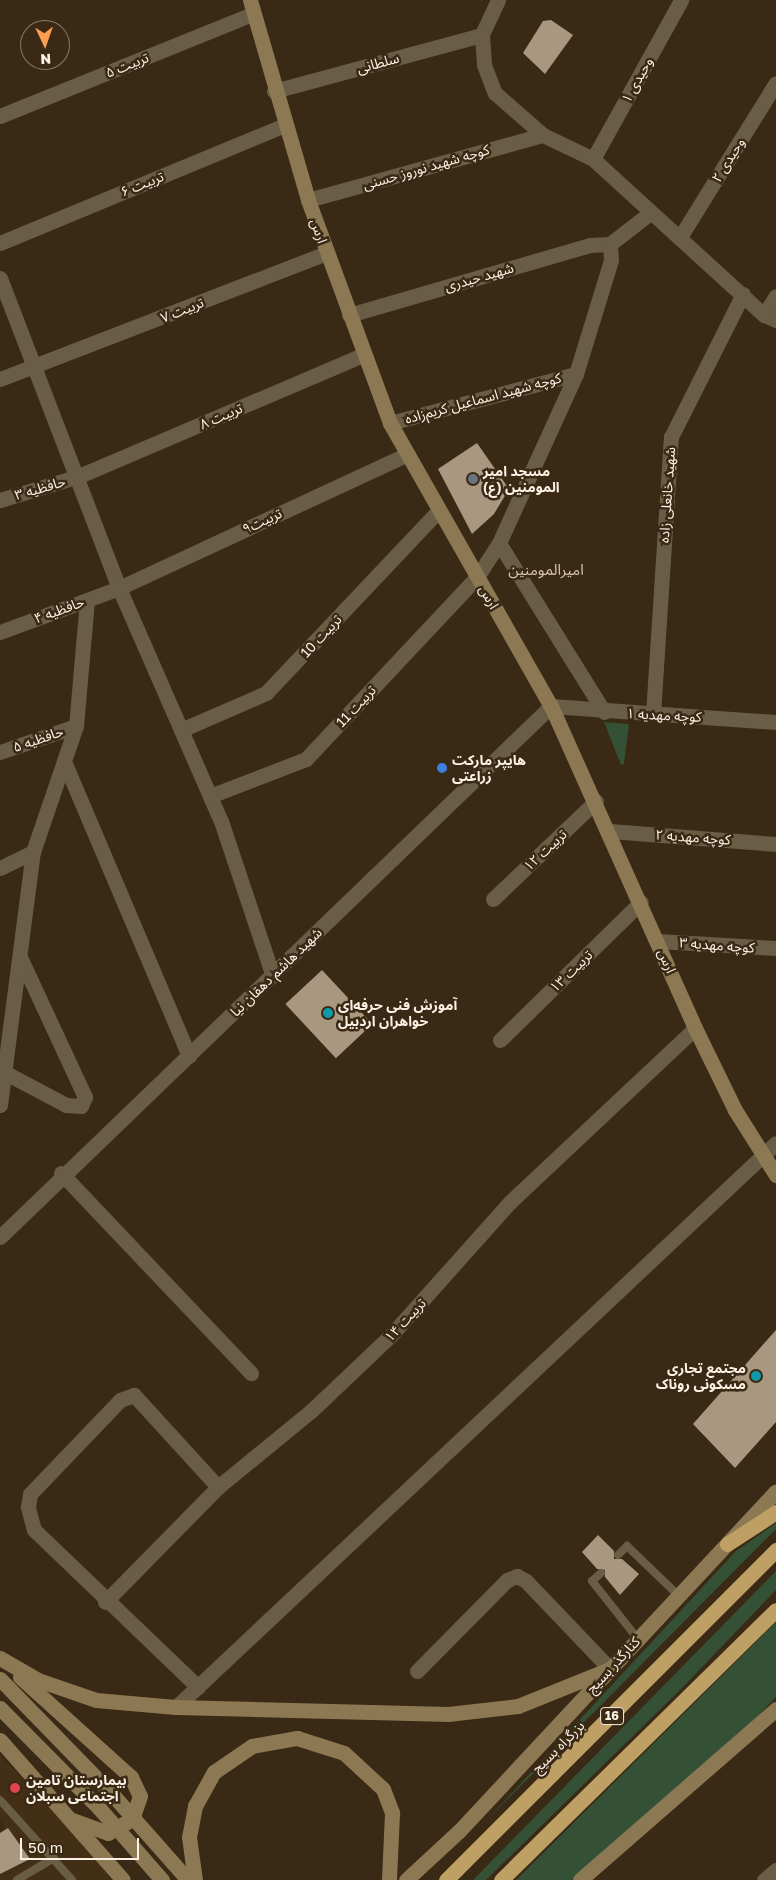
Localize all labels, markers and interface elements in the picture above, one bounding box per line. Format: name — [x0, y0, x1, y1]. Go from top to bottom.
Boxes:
north arrow — [20, 20, 70, 70]
street label: تربیت ۵ — [103, 49, 151, 81]
street label: سلطانی — [355, 49, 401, 77]
text: N — [40, 51, 52, 68]
street label: وحیدی ۱ — [618, 54, 656, 106]
street label: وحیدی ۲ — [708, 135, 748, 185]
street label: کوچه شهید نوروز حسنی — [361, 141, 491, 193]
street label: تربیت ۶ — [118, 168, 166, 200]
street label: ارس — [307, 216, 331, 246]
street label: شهید حیدری — [443, 259, 515, 295]
street label: تربیت ۷ — [158, 294, 206, 326]
street label: کوچه شهید اسماعیل کریم‌زاده — [403, 369, 563, 427]
street label: تربیت ۸ — [197, 399, 245, 433]
street label: شهید خانعلی زاده — [655, 446, 679, 544]
place label: مسجد امیر المومنین (ع) — [483, 463, 560, 496]
street label: حافظیه ۳ — [13, 473, 67, 503]
marker: مسجد امیر المومنین (ع) — [467, 473, 479, 485]
street label: تربیت۹ — [240, 505, 284, 537]
district label: امیرالمومنین — [508, 561, 584, 579]
street label: ارس — [475, 582, 503, 612]
street label: حافظیه ۴ — [32, 593, 86, 627]
street label: تربیت 10 — [297, 611, 345, 661]
street label: تربیت 11 — [333, 682, 379, 730]
street label: کوچه مهدیه ۱ — [626, 705, 702, 725]
street label: حافظیه ۵ — [11, 723, 65, 755]
place label: هایپر مارکت زراعتی — [452, 752, 526, 784]
marker: هایپر مارکت زراعتی — [436, 762, 448, 774]
street label: تربیت ۱۲ — [520, 826, 570, 874]
street label: کوچه مهدیه ۲ — [655, 826, 731, 848]
street label: شهید هاشم دهقان نیا — [227, 924, 325, 1020]
street label: کوچه مهدیه ۳ — [679, 934, 755, 956]
street label: ارس — [654, 946, 680, 976]
street label: تربیت ۱۳ — [546, 947, 596, 995]
place label: آموزش فنی حرفه‌ای خواهران اردبیل — [338, 997, 457, 1030]
marker: آموزش فنی حرفه‌ای خواهران اردبیل — [322, 1007, 334, 1019]
street label: تربیت ۱۴ — [381, 1295, 429, 1345]
place label: مجتمع تجاری مسکونی روناک — [656, 1360, 746, 1392]
marker: مجتمع تجاری مسکونی روناک — [750, 1370, 762, 1382]
street label: کنارگذر بسیج — [583, 1633, 643, 1697]
road number: 16 — [600, 1706, 624, 1725]
street label: بزرگراه بسیج — [528, 1717, 588, 1777]
place label: بیمارستان تامین اجتماعی سبلان — [26, 1772, 127, 1804]
marker: بیمارستان تامین اجتماعی سبلان — [8, 1781, 22, 1795]
scale bar — [22, 1828, 141, 1860]
text: 50 m — [28, 1838, 63, 1856]

